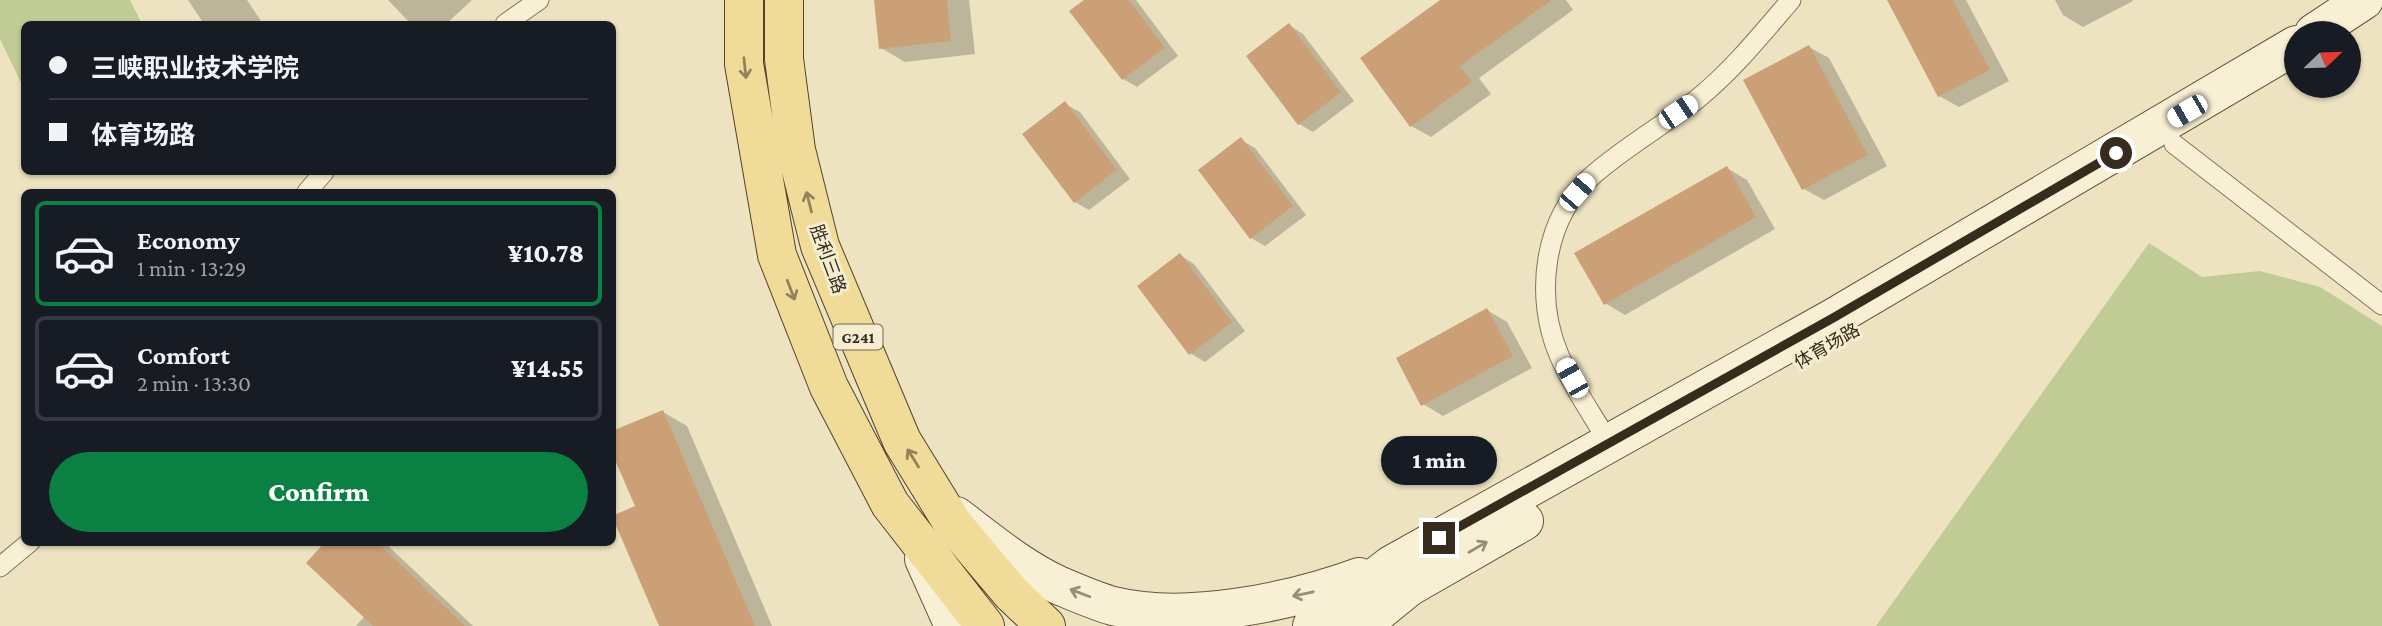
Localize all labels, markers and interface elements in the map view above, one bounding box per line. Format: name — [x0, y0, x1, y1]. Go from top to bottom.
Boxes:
north arrow — [2284, 21, 2361, 98]
map controls — [2284, 21, 2361, 98]
text: 三峡职业技术学院 — [91, 54, 299, 83]
one-way arrow — [739, 56, 752, 79]
car — [2164, 91, 2211, 131]
car — [1655, 92, 1702, 132]
text: 体育场路 — [91, 121, 195, 150]
route start — [2100, 137, 2132, 169]
car — [1556, 169, 1599, 215]
one-way arrow — [802, 191, 815, 214]
icon: car — [53, 222, 116, 285]
street label: 胜利三路 — [806, 222, 850, 296]
text: Economy — [137, 226, 240, 255]
text: ¥10.78 — [508, 239, 584, 268]
text: 1 min · 13:29 — [137, 255, 246, 281]
one-way arrow — [785, 279, 798, 301]
street label: 体育场路 — [1791, 319, 1863, 373]
road number: G241 — [834, 324, 882, 350]
icon: car — [53, 337, 116, 400]
text: Comfort — [137, 341, 230, 370]
text: ¥14.55 — [511, 354, 584, 383]
car — [1553, 355, 1592, 401]
text: 2 min · 13:30 — [137, 370, 251, 396]
callout: 1 min — [1381, 436, 1497, 486]
text: 1 min — [1412, 447, 1466, 473]
one-way arrow — [905, 449, 919, 469]
button: Confirm — [49, 452, 588, 532]
route end — [1423, 522, 1455, 554]
one-way arrow — [1468, 540, 1488, 554]
one-way arrow — [1069, 586, 1091, 598]
one-way arrow — [1292, 588, 1315, 602]

